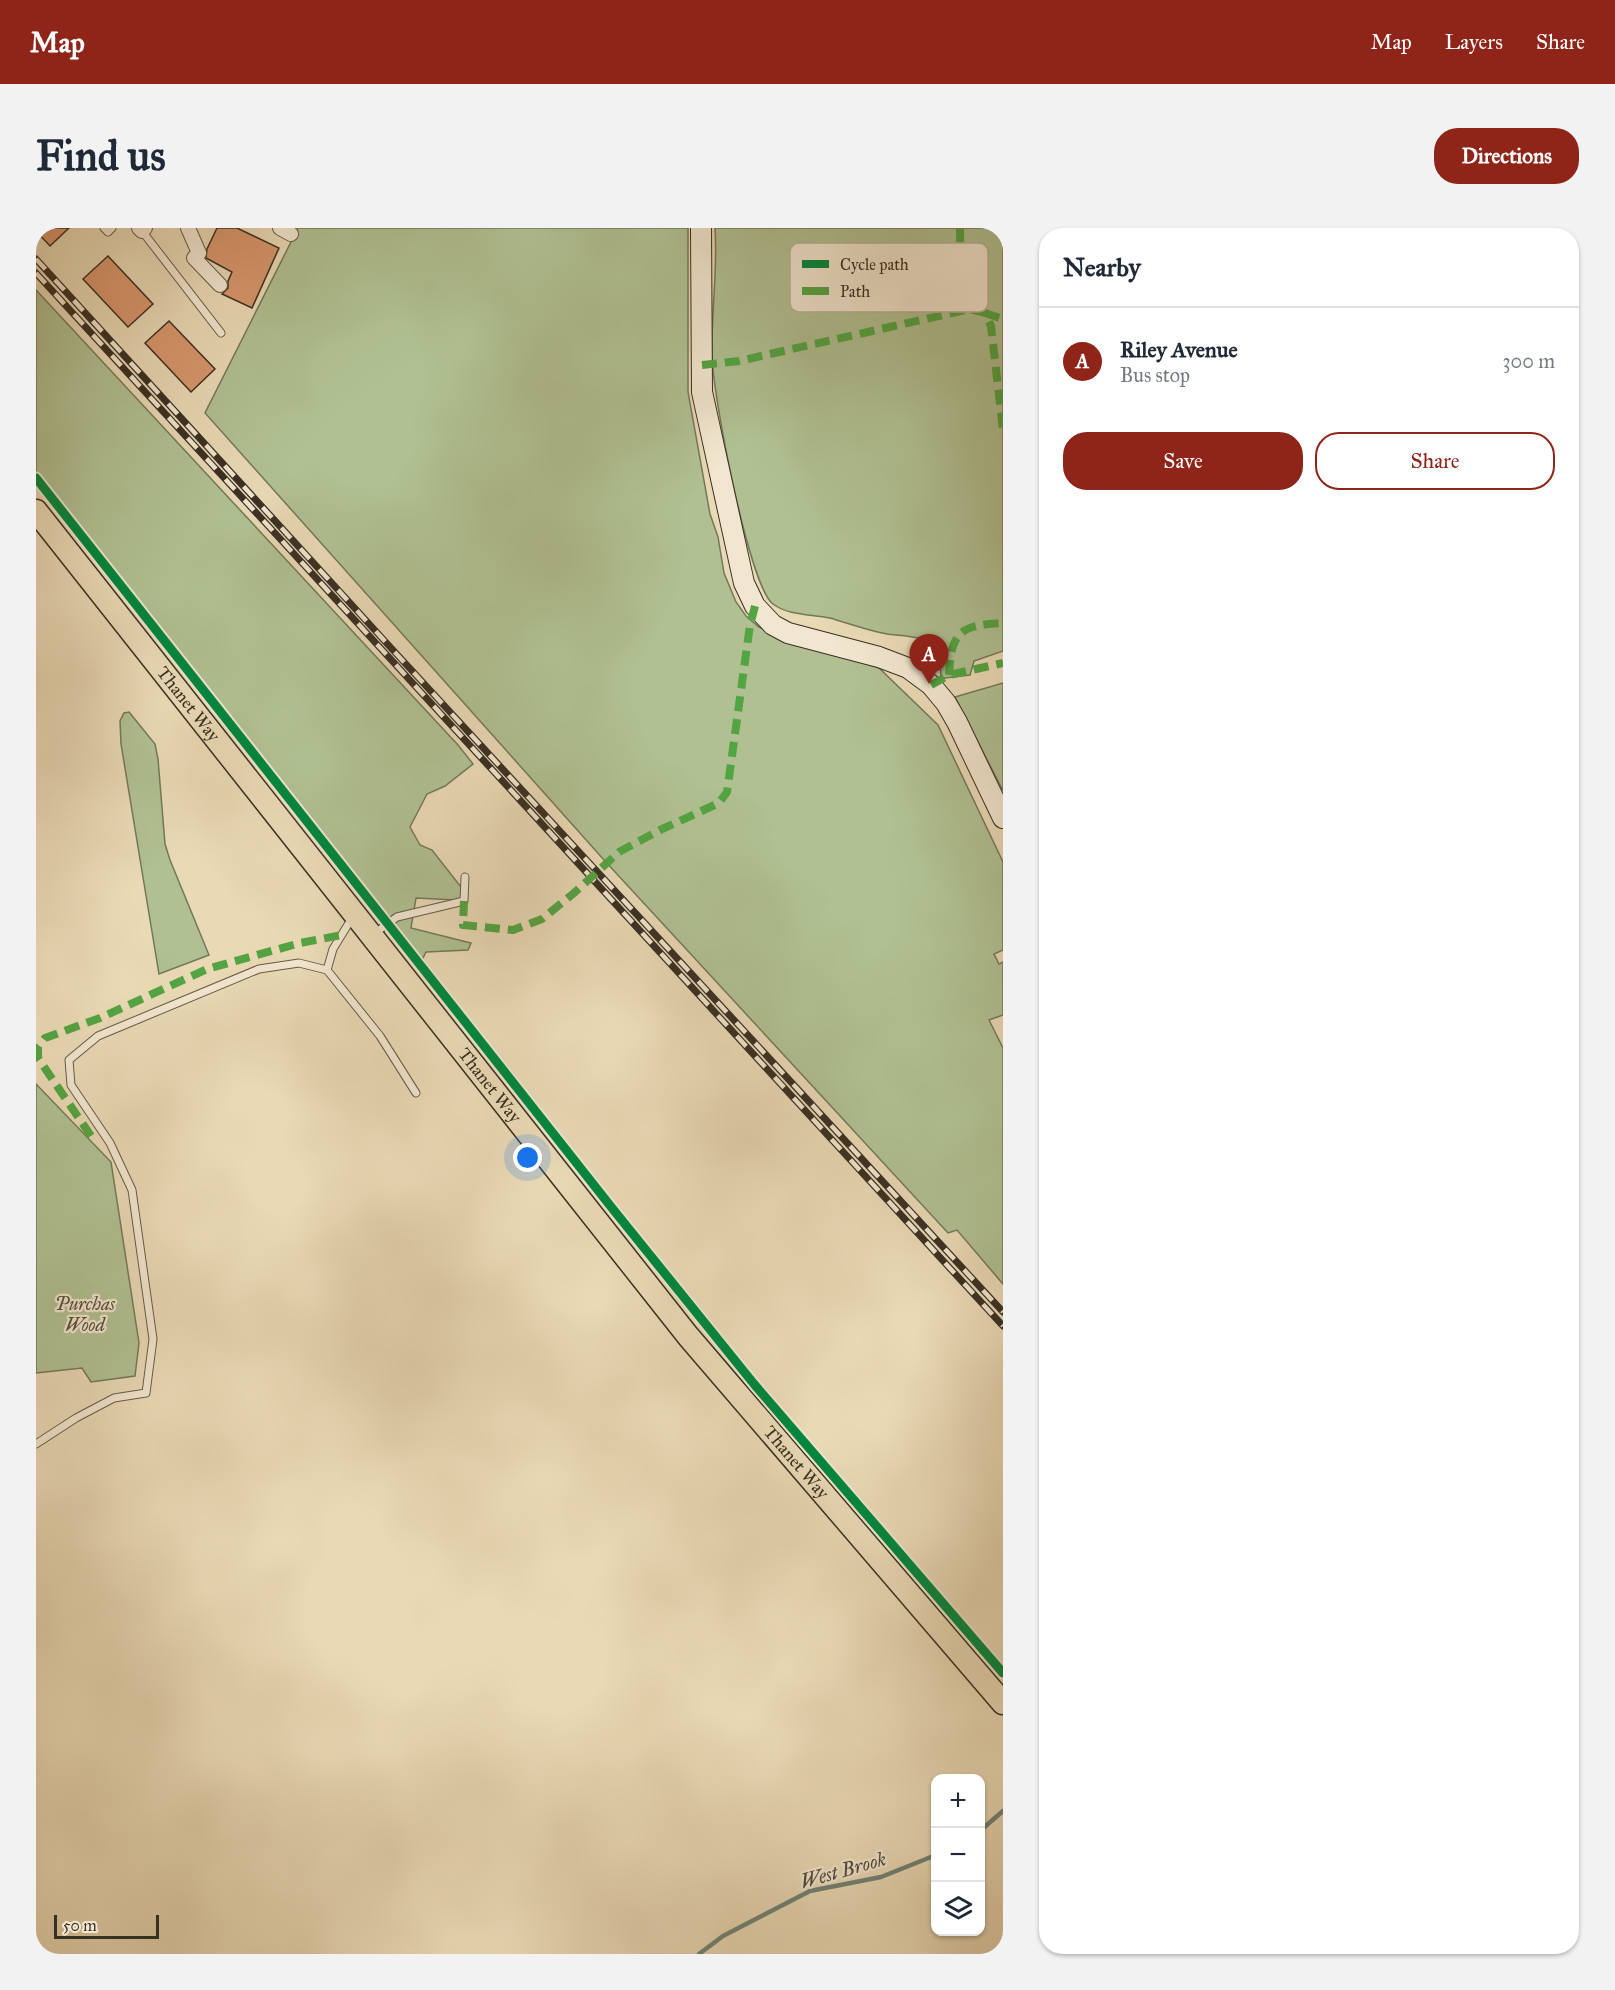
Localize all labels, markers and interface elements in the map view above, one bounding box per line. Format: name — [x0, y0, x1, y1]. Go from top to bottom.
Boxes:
text: Map — [30, 25, 85, 60]
text: Map — [1371, 29, 1412, 55]
text: Layers — [1445, 29, 1503, 55]
text: Share — [1536, 29, 1585, 55]
button: Directions — [1434, 128, 1579, 184]
text: Find us — [36, 130, 166, 182]
legend — [790, 243, 988, 312]
text: Nearby — [1063, 251, 1141, 283]
text: Cycle path — [840, 255, 909, 274]
text: Path — [840, 282, 870, 301]
text: Riley Avenue — [1120, 336, 1238, 363]
text: A — [1076, 349, 1089, 373]
text: 300 m — [1503, 349, 1555, 373]
text: Bus stop — [1120, 363, 1190, 387]
button: Save — [1063, 432, 1303, 490]
button: Share — [1315, 432, 1555, 490]
pin: A — [910, 634, 948, 684]
street label: Thanet Way — [152, 662, 225, 746]
street label: Thanet Way — [453, 1043, 527, 1128]
your location — [513, 1143, 542, 1172]
park label: Purchas Wood — [55, 1293, 116, 1336]
street label: Thanet Way — [759, 1421, 834, 1504]
map controls — [931, 1774, 985, 1936]
button: + — [931, 1774, 985, 1828]
button: − — [931, 1828, 985, 1882]
water label: West Brook — [797, 1846, 889, 1894]
button: layers — [931, 1882, 985, 1936]
scale bar — [54, 1912, 159, 1940]
text: 50 m — [63, 1916, 97, 1935]

